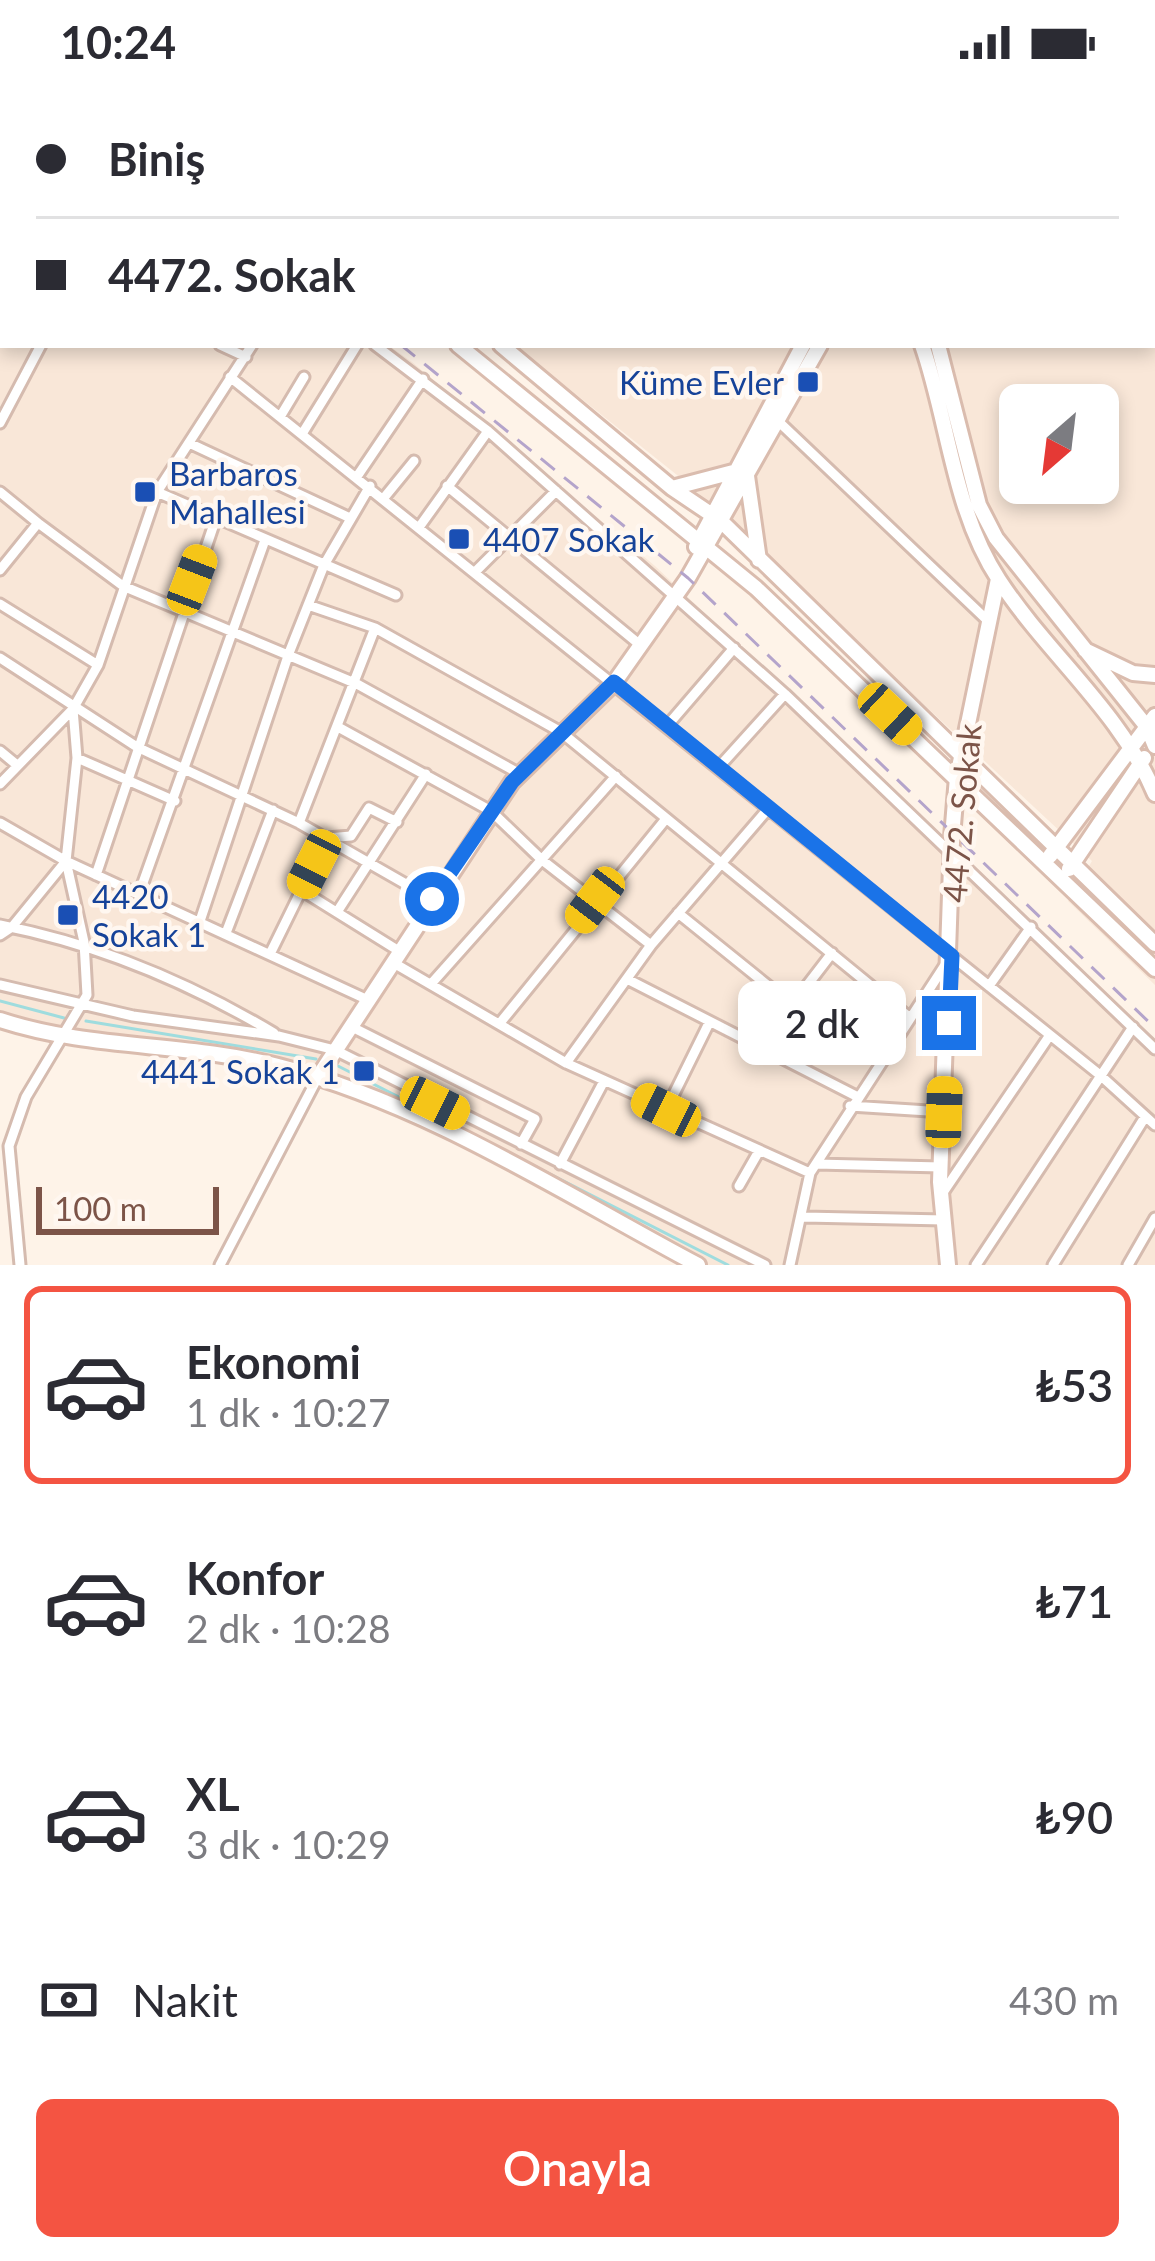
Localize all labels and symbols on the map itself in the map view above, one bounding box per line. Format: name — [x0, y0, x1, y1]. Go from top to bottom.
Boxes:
place label: Küme Evler — [619, 362, 784, 402]
marker: Küme Evler — [795, 369, 821, 395]
north arrow — [999, 384, 1119, 504]
place label: Barbaros Mahallesi — [169, 453, 306, 531]
marker: Barbaros Mahallesi — [132, 479, 158, 505]
place label: 4407 Sokak — [483, 519, 655, 559]
marker: 4407 Sokak — [446, 526, 472, 552]
car — [162, 540, 222, 620]
car — [851, 676, 929, 752]
street label: 4472. Sokak — [933, 722, 989, 904]
car — [282, 824, 346, 904]
car — [559, 860, 631, 940]
route start — [405, 872, 459, 926]
place label: 4420 Sokak 1 — [92, 876, 206, 954]
marker: 4420 Sokak 1 — [55, 902, 81, 928]
callout: 2 dk — [739, 981, 907, 1065]
route end — [922, 996, 976, 1050]
place label: 4441 Sokak 1 — [141, 1051, 340, 1091]
marker: 4441 Sokak 1 — [351, 1058, 377, 1084]
car — [395, 1071, 475, 1135]
car — [925, 1075, 963, 1149]
car — [626, 1078, 706, 1142]
scale bar — [36, 1181, 219, 1234]

